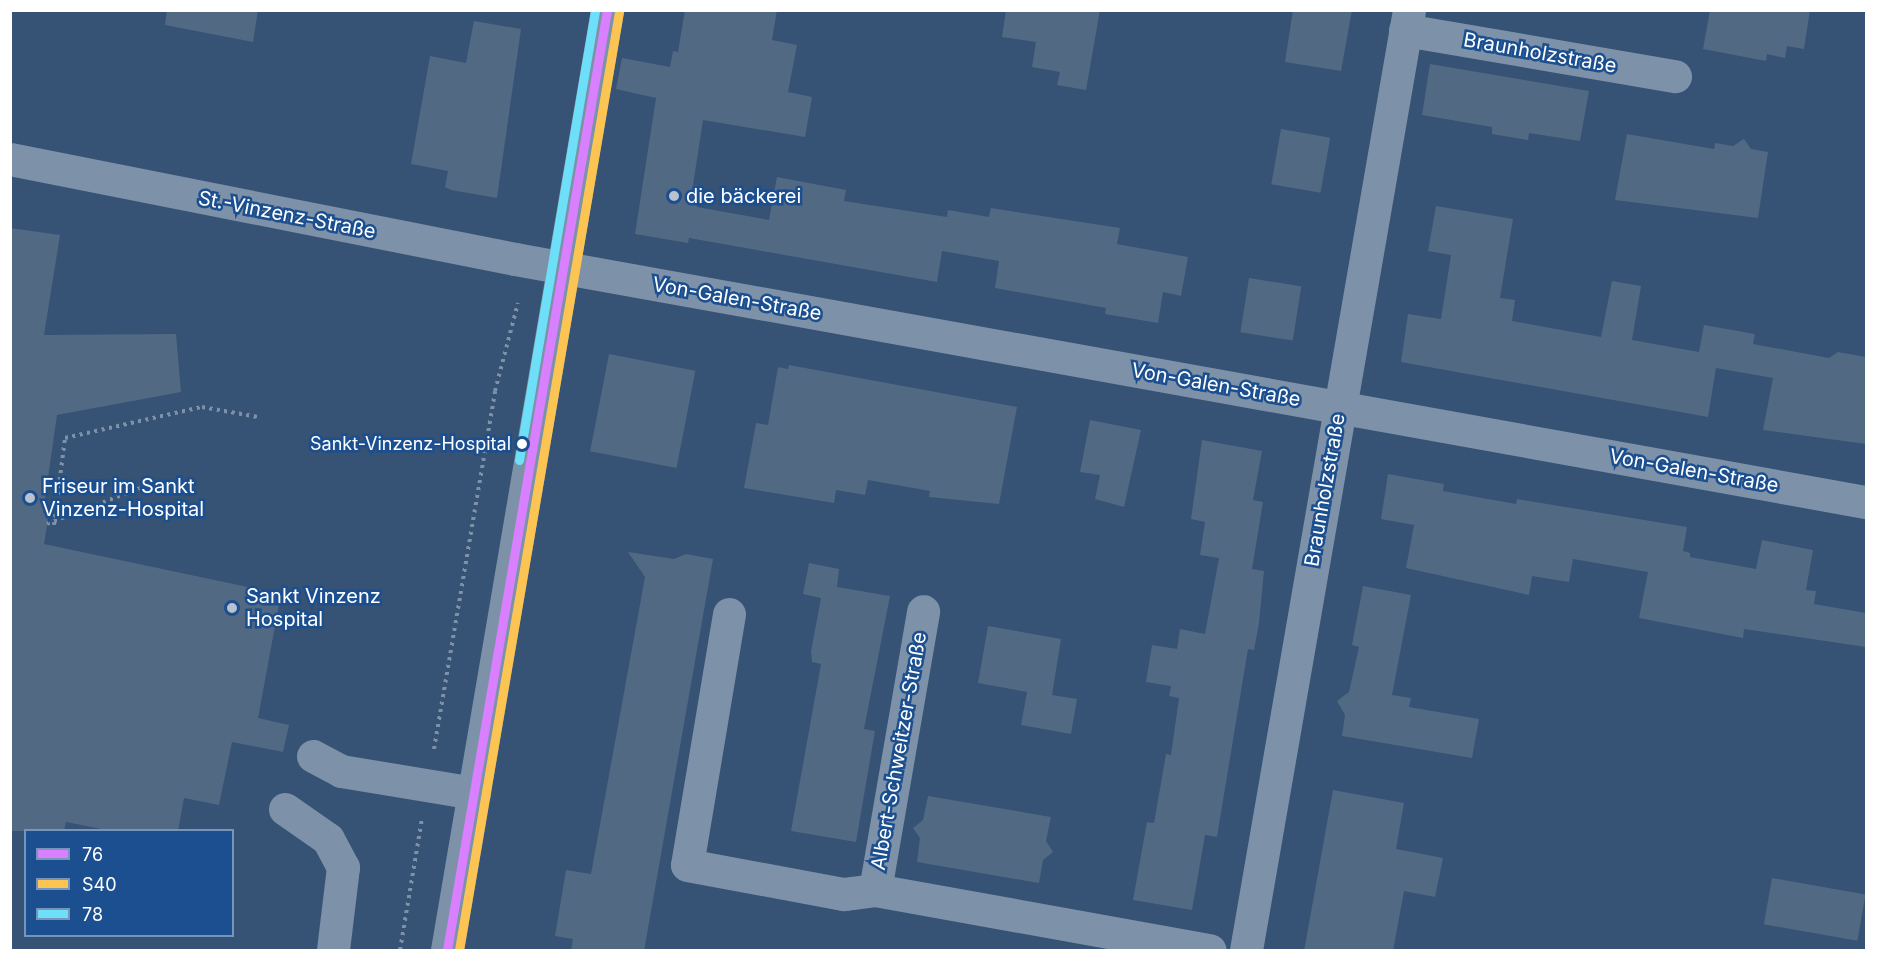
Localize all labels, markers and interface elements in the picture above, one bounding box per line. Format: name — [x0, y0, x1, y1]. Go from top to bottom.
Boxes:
street label: Braunholzstraße — [1462, 28, 1618, 78]
place label: die bäckerei — [686, 184, 801, 208]
street label: St.-Vinzenz-Straße — [196, 186, 378, 244]
marker: die bäckerei — [667, 189, 681, 203]
street label: Von-Galen-Straße — [650, 272, 824, 326]
street label: Von-Galen-Straße — [1129, 358, 1303, 412]
street label: Braunholzstraße — [1300, 412, 1350, 568]
place label: Sankt-Vinzenz-Hospital — [310, 433, 511, 455]
marker: Sankt-Vinzenz-Hospital — [516, 438, 528, 450]
street label: Von-Galen-Straße — [1607, 444, 1781, 498]
place label: Friseur im Sankt Vinzenz-Hospital — [42, 474, 204, 521]
marker: Friseur im Sankt Vinzenz-Hospital — [23, 491, 37, 505]
place label: Sankt Vinzenz Hospital — [246, 584, 381, 631]
marker: Sankt Vinzenz Hospital — [223, 599, 241, 617]
street label: Albert-Schweitzer-Straße — [866, 630, 932, 872]
legend — [24, 829, 234, 937]
text: 76 — [82, 844, 103, 865]
text: S40 — [82, 874, 117, 895]
text: 78 — [82, 904, 103, 925]

